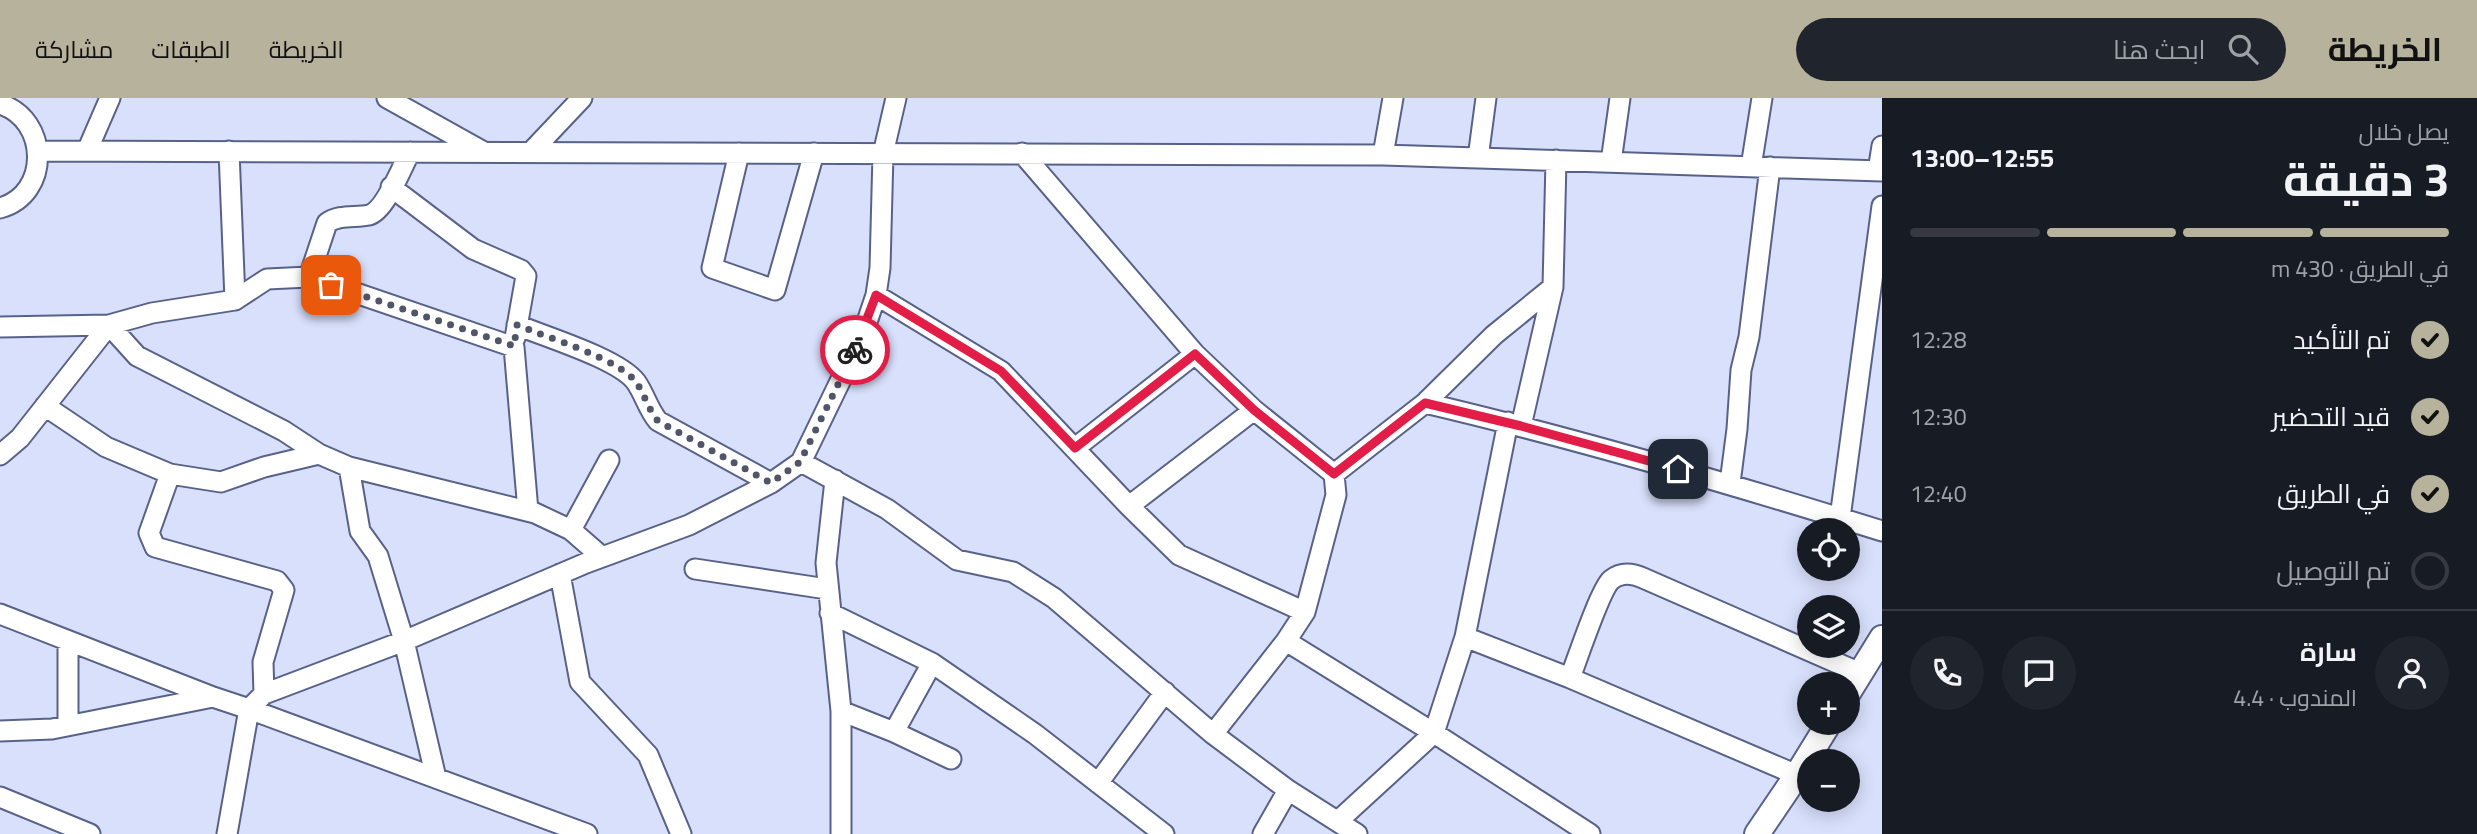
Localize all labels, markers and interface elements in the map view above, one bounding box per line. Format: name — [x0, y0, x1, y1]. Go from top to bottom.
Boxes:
search box — [1796, 18, 2286, 81]
text: الخريطة — [2328, 18, 2442, 80]
text: ابحث هنا — [2113, 25, 2206, 74]
text: مشاركة — [35, 27, 113, 72]
text: الطبقات — [151, 27, 231, 72]
text: الخريطة — [269, 27, 344, 72]
icon: search — [2224, 30, 2262, 68]
text: يصل خلال — [2359, 110, 2449, 153]
text: 12:55–13:00 — [1910, 133, 2054, 182]
text: 3 دقيقة — [2283, 136, 2449, 222]
text: في الطريق · 430 m — [2271, 247, 2449, 290]
pin — [301, 255, 361, 315]
icon: bag — [312, 266, 350, 304]
courier — [820, 315, 890, 385]
text: تم التأكيد — [2293, 315, 2390, 364]
text: 12:28 — [1910, 318, 1967, 361]
icon: check — [2411, 321, 2449, 359]
icon: bike — [836, 331, 874, 369]
text: قيد التحضير — [2272, 392, 2390, 441]
text: 12:30 — [1910, 395, 1967, 438]
icon: check — [2411, 398, 2449, 436]
pin — [1648, 439, 1708, 499]
icon: home — [1659, 450, 1697, 488]
text: في الطريق — [2277, 469, 2390, 518]
text: 12:40 — [1910, 472, 1967, 515]
icon: check — [2411, 475, 2449, 513]
map controls — [1797, 518, 1860, 812]
button: locate — [1797, 518, 1860, 581]
text: تم التوصيل — [2276, 546, 2390, 595]
button: layers — [1797, 595, 1860, 658]
text: سارة — [2300, 627, 2357, 676]
button: phone — [1910, 636, 1984, 710]
button: chat — [2002, 636, 2076, 710]
button: person — [2375, 636, 2449, 710]
button: + — [1797, 672, 1860, 735]
text: المندوب · 4.4 — [2233, 676, 2357, 719]
button: − — [1797, 749, 1860, 812]

